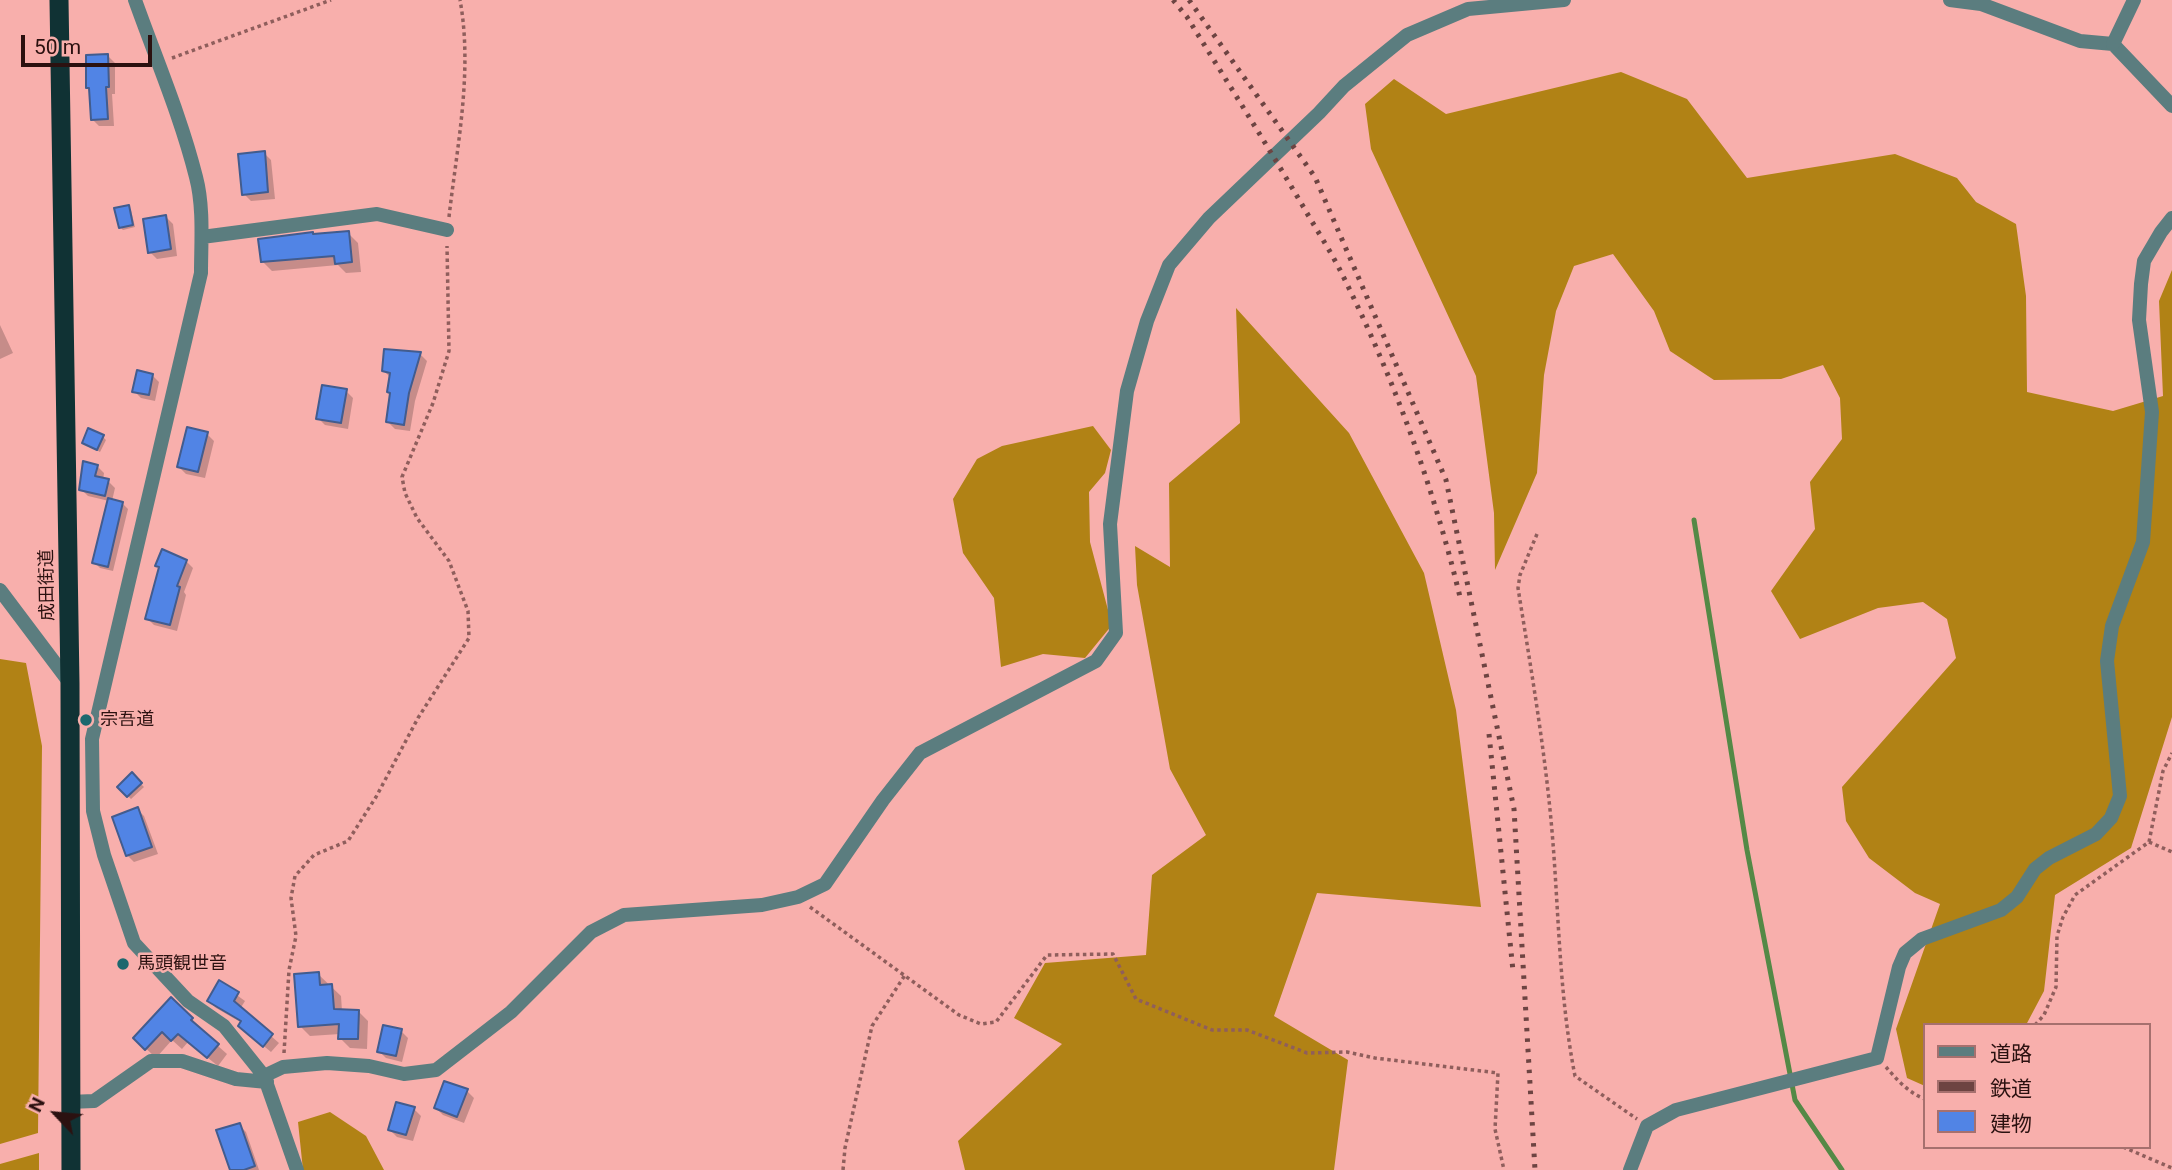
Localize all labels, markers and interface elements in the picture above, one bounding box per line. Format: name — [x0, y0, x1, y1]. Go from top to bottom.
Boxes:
scale bar — [24, 21, 156, 65]
text: 50 m — [34, 35, 81, 59]
street label: 成田街道 — [37, 549, 59, 621]
place label: 宗吾道 — [100, 709, 154, 731]
marker: 宗吾道 — [78, 712, 94, 728]
place label: 馬頭観世音 — [137, 953, 227, 975]
marker: 馬頭観世音 — [115, 956, 131, 972]
legend — [1924, 1023, 2151, 1149]
text: 道路 — [1990, 1042, 2032, 1066]
text: 鉄道 — [1990, 1077, 2032, 1101]
north arrow — [21, 1079, 91, 1149]
text: N — [23, 1094, 50, 1116]
text: 建物 — [1990, 1112, 2032, 1136]

